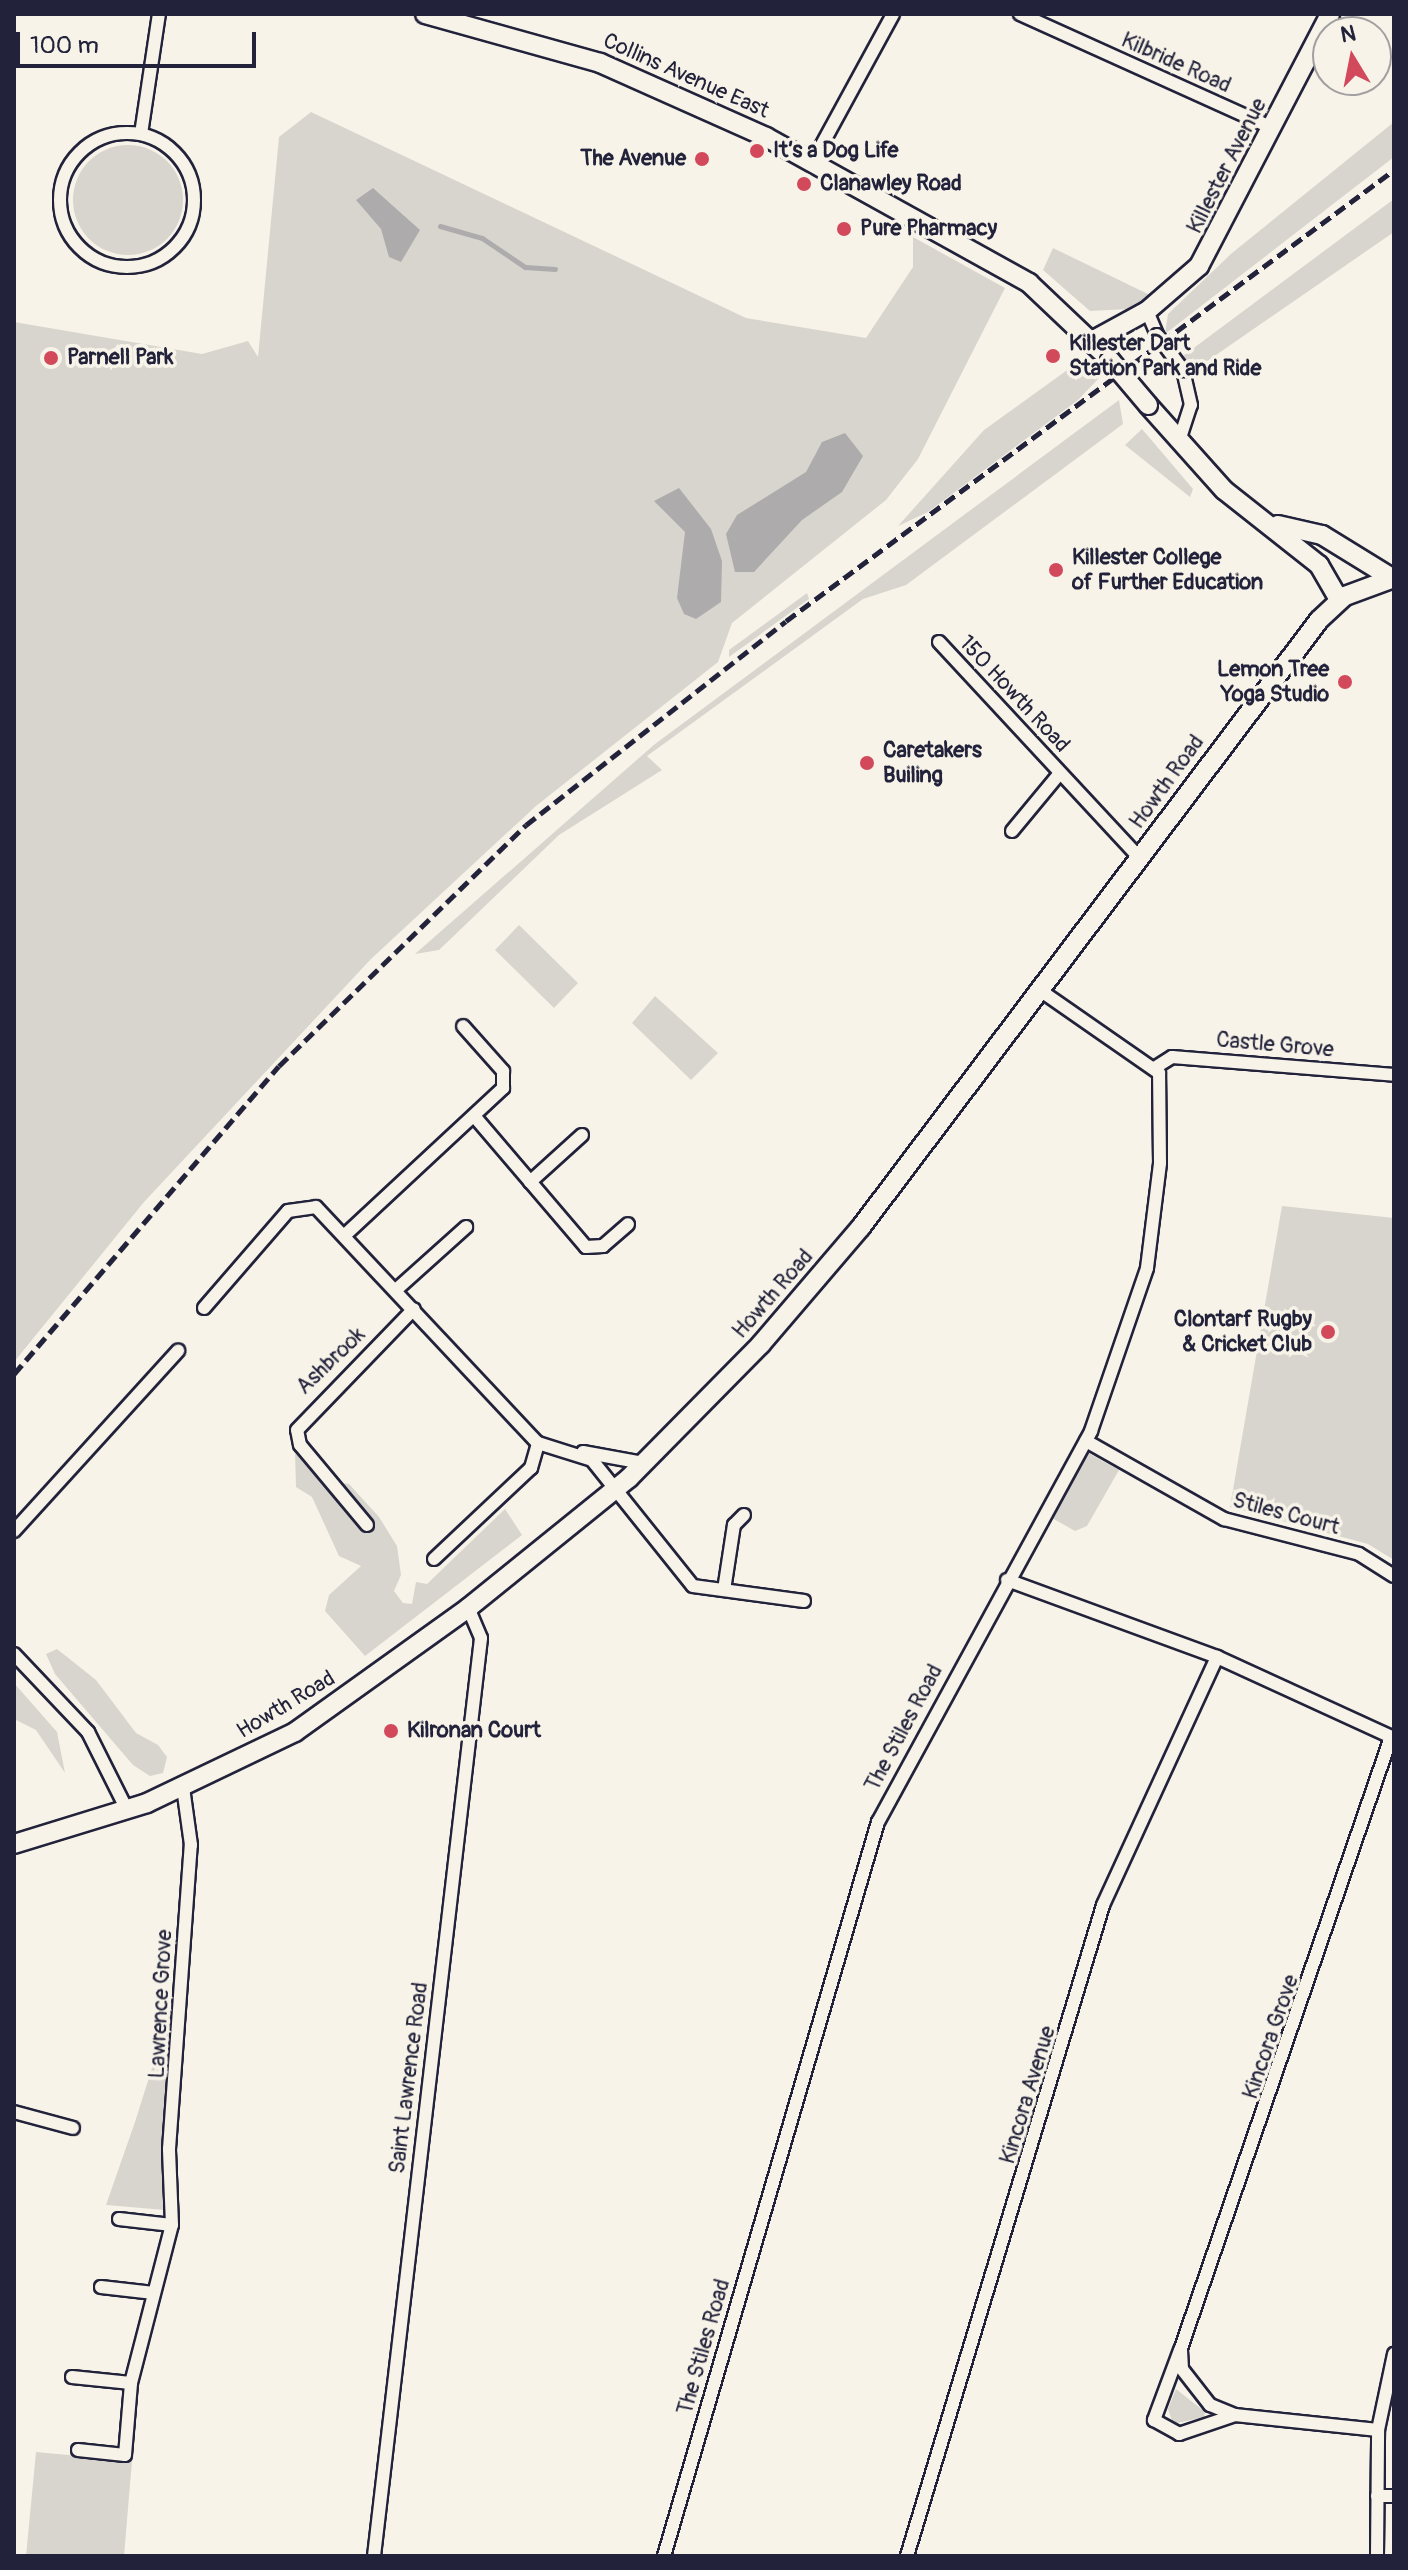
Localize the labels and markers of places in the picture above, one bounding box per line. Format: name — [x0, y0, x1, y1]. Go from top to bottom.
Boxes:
place label: It’s a Dog Life — [773, 138, 898, 164]
marker: It’s a Dog Life — [748, 142, 766, 160]
place label: The Avenue — [580, 146, 686, 172]
marker: The Avenue — [693, 150, 711, 168]
place label: Clanawley Road — [820, 171, 962, 197]
marker: Clanawley Road — [795, 175, 813, 193]
place label: Pure Pharmacy — [860, 216, 997, 242]
marker: Pure Pharmacy — [835, 220, 853, 238]
place label: Killester Dart Station Park and Ride — [1069, 330, 1261, 382]
place label: Parnell Park — [67, 345, 173, 371]
marker: Killester Dart Station Park and Ride — [1044, 347, 1062, 365]
marker: Parnell Park — [42, 349, 60, 367]
place label: Killester College of Further Education — [1072, 544, 1263, 596]
marker: Killester College of Further Education — [1047, 561, 1065, 579]
place label: Lemon Tree Yoga Studio — [1217, 656, 1329, 708]
marker: Lemon Tree Yoga Studio — [1336, 673, 1354, 691]
place label: Caretakers Builing — [883, 737, 982, 788]
marker: Caretakers Builing — [858, 754, 876, 772]
place label: Clontarf Rugby & Cricket Club — [1174, 1306, 1312, 1358]
marker: Clontarf Rugby & Cricket Club — [1319, 1323, 1337, 1341]
place label: Kilronan Court — [407, 1718, 541, 1744]
marker: Kilronan Court — [382, 1722, 400, 1740]

